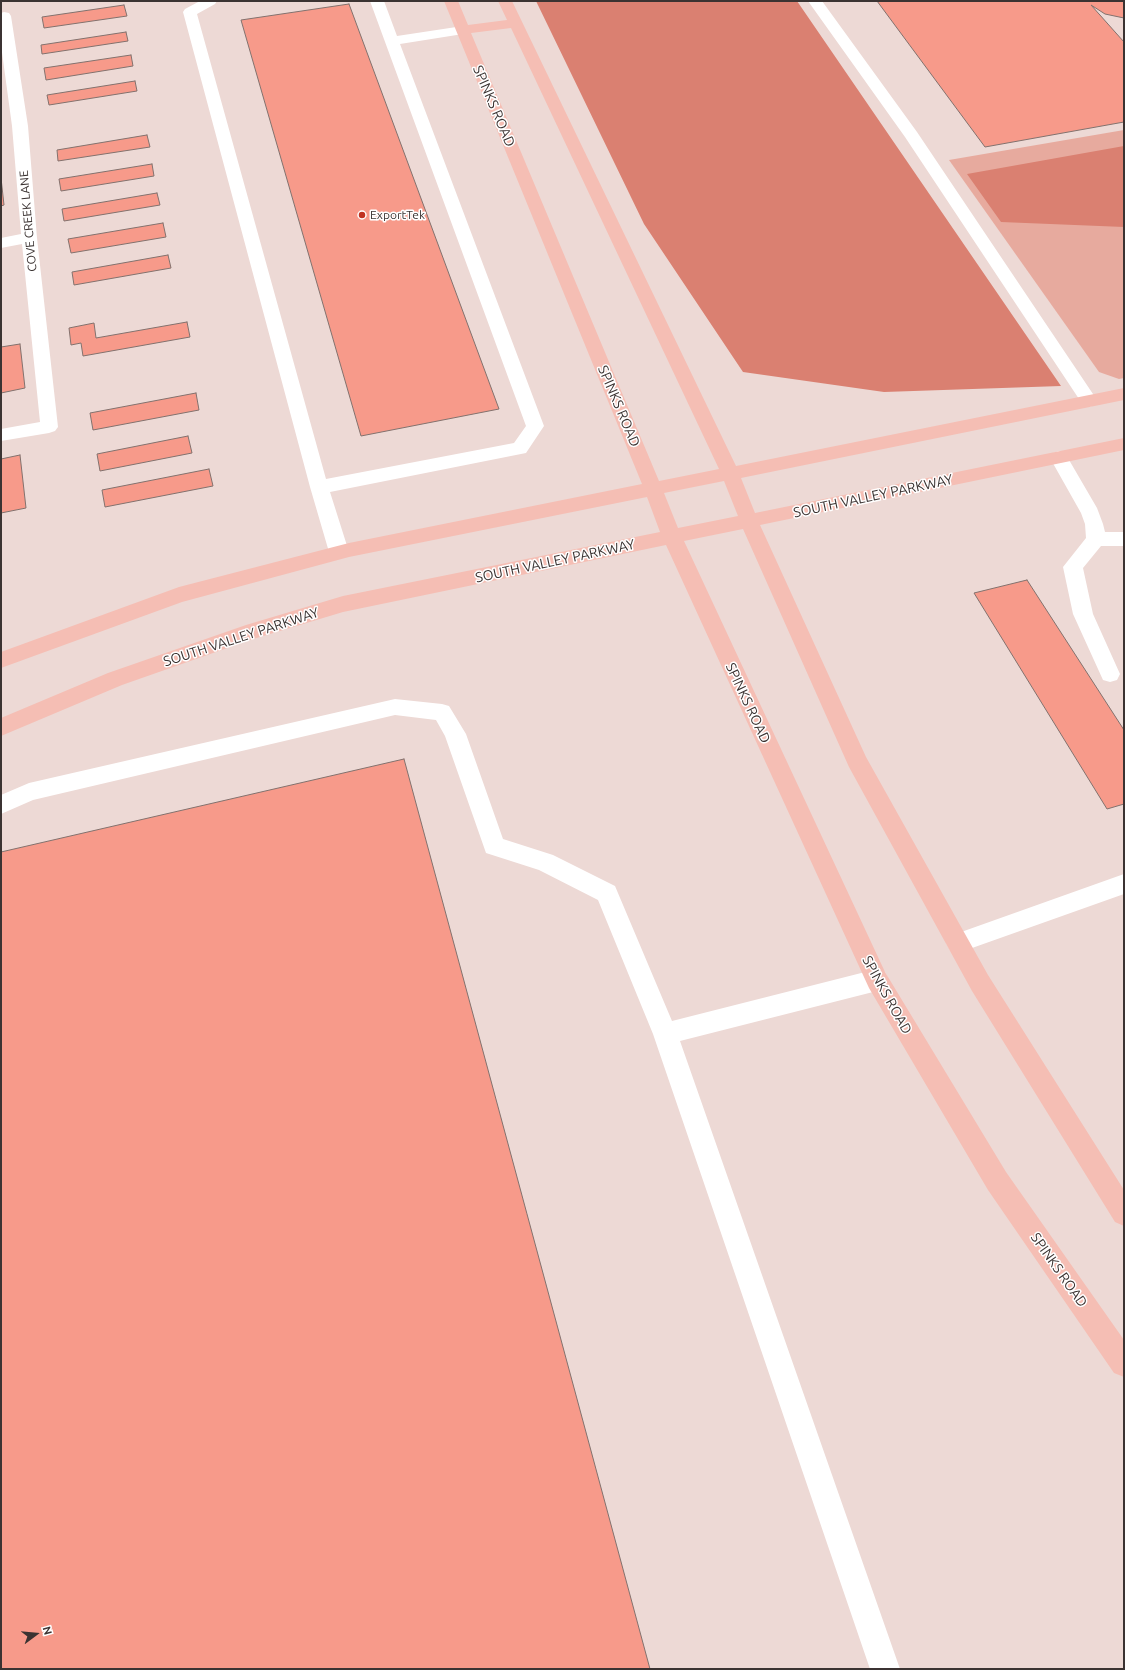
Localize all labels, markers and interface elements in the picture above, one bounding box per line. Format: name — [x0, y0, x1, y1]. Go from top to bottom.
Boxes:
street label: SPINKS ROAD — [469, 63, 519, 149]
street label: COVE CREEK LANE — [16, 170, 40, 272]
place label: ExportTek — [370, 208, 425, 222]
marker: ExportTek — [357, 210, 367, 220]
street label: SPINKS ROAD — [594, 363, 644, 449]
street label: SOUTH VALLEY PARKWAY — [792, 471, 954, 521]
street label: SOUTH VALLEY PARKWAY — [474, 536, 636, 586]
street label: SOUTH VALLEY PARKWAY — [161, 604, 321, 670]
street label: SPINKS ROAD — [722, 660, 774, 746]
street label: SPINKS ROAD — [859, 953, 915, 1037]
street label: SPINKS ROAD — [1027, 1230, 1091, 1310]
north arrow — [16, 1614, 56, 1654]
text: N — [41, 1625, 54, 1636]

